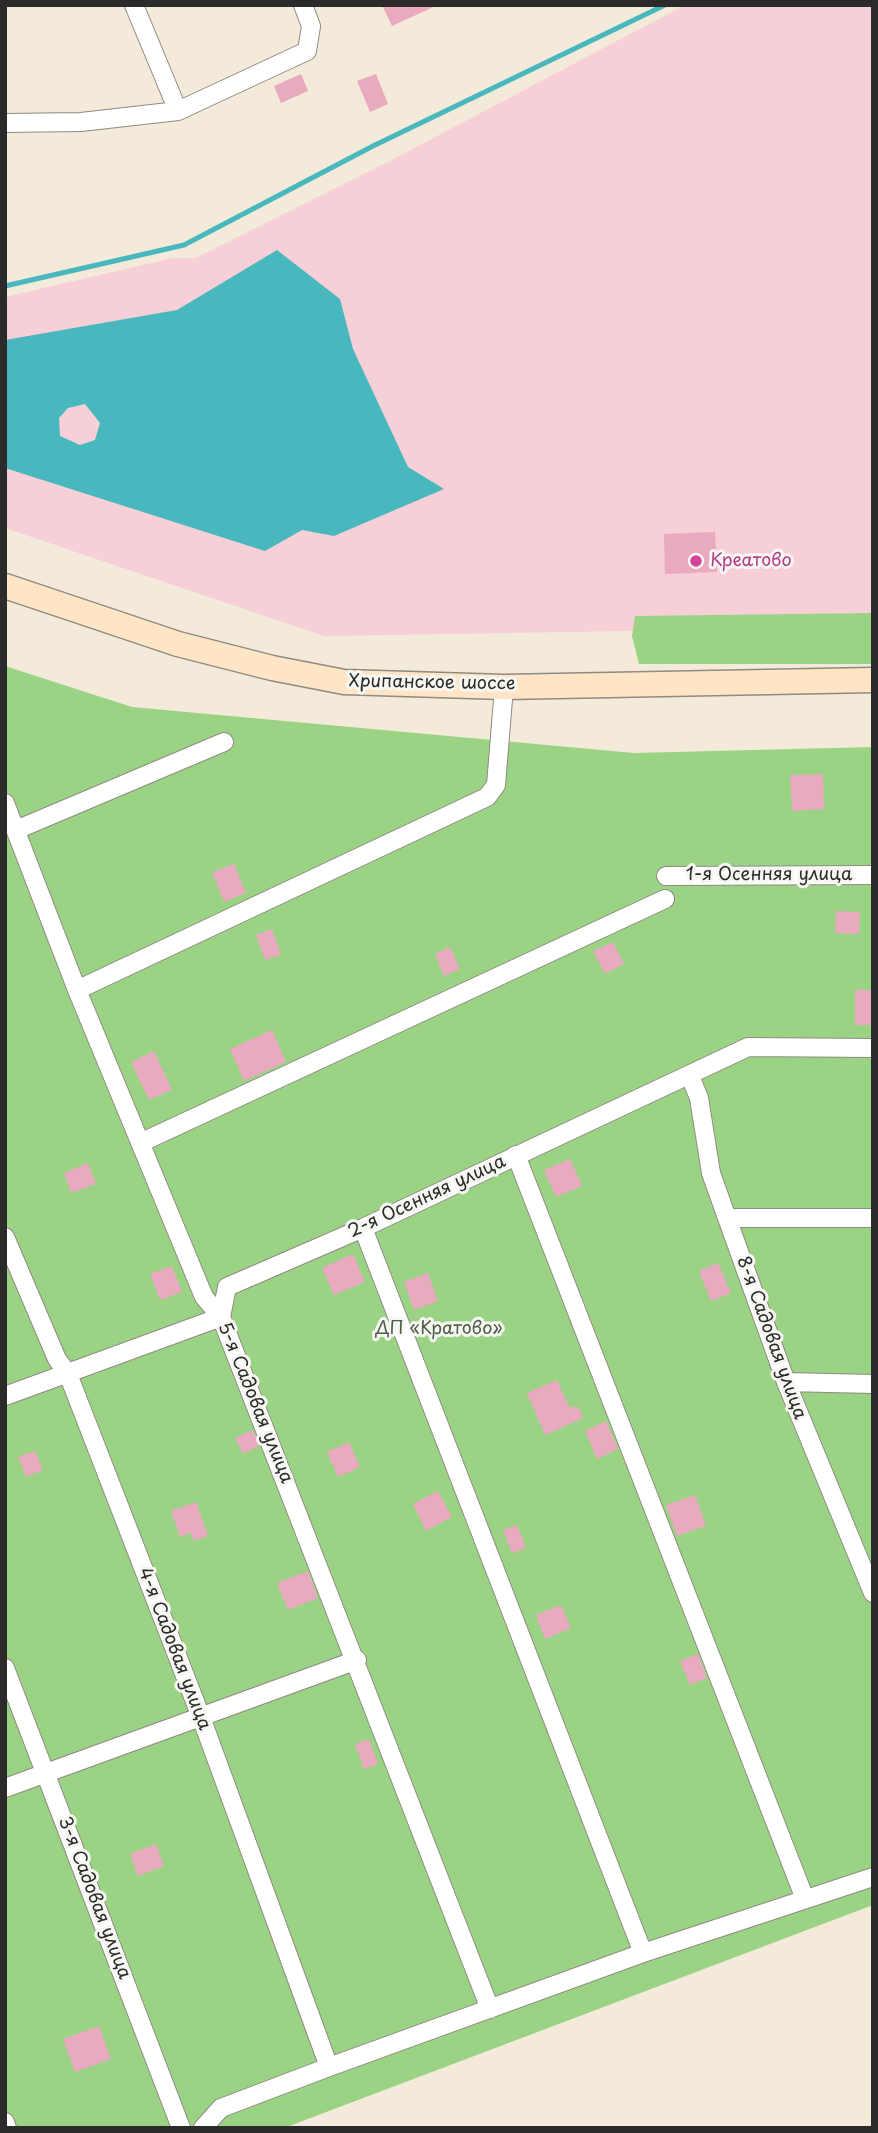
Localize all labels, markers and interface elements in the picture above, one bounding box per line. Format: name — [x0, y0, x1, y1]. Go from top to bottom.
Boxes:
place label: Креатово — [710, 550, 792, 572]
marker: Креатово — [688, 553, 704, 569]
street label: Хрипанское шоссе — [348, 671, 516, 695]
street label: 1-я Осенняя улица — [686, 864, 852, 886]
street label: 2-я Осенняя улица — [345, 1151, 509, 1243]
street label: 8-я Садовая улица — [732, 1254, 810, 1422]
park label: ДП «Кратово» — [376, 1318, 502, 1340]
street label: 5-я Садовая улица — [213, 1319, 297, 1487]
street label: 4-я Садовая улица — [133, 1565, 215, 1733]
street label: 3-я Садовая улица — [53, 1814, 135, 1982]

